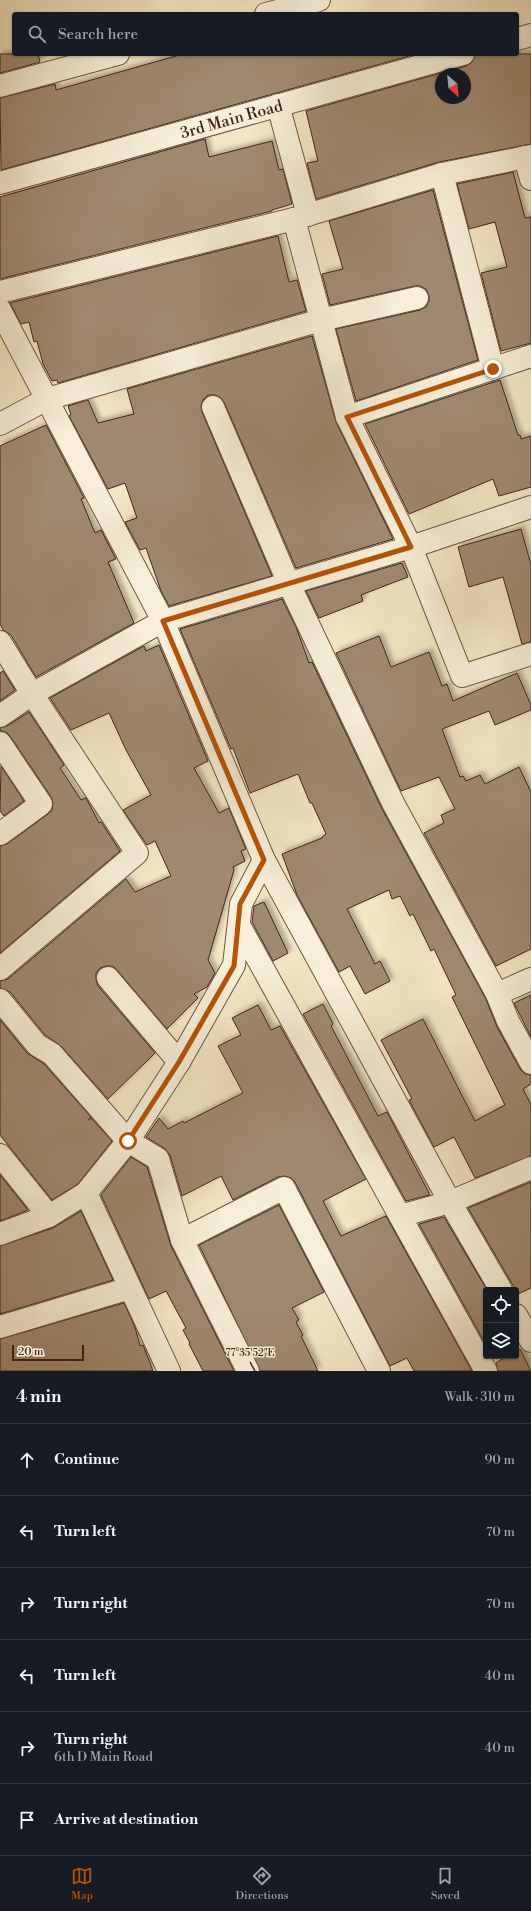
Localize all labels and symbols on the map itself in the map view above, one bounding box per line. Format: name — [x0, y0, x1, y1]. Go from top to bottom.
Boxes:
north arrow — [435, 68, 471, 104]
street label: 3rd Main Road — [178, 96, 285, 143]
route end — [484, 360, 502, 378]
route start — [119, 1132, 137, 1150]
scale bar — [12, 1343, 84, 1362]
text: 77°35'52"E — [225, 1347, 275, 1359]

